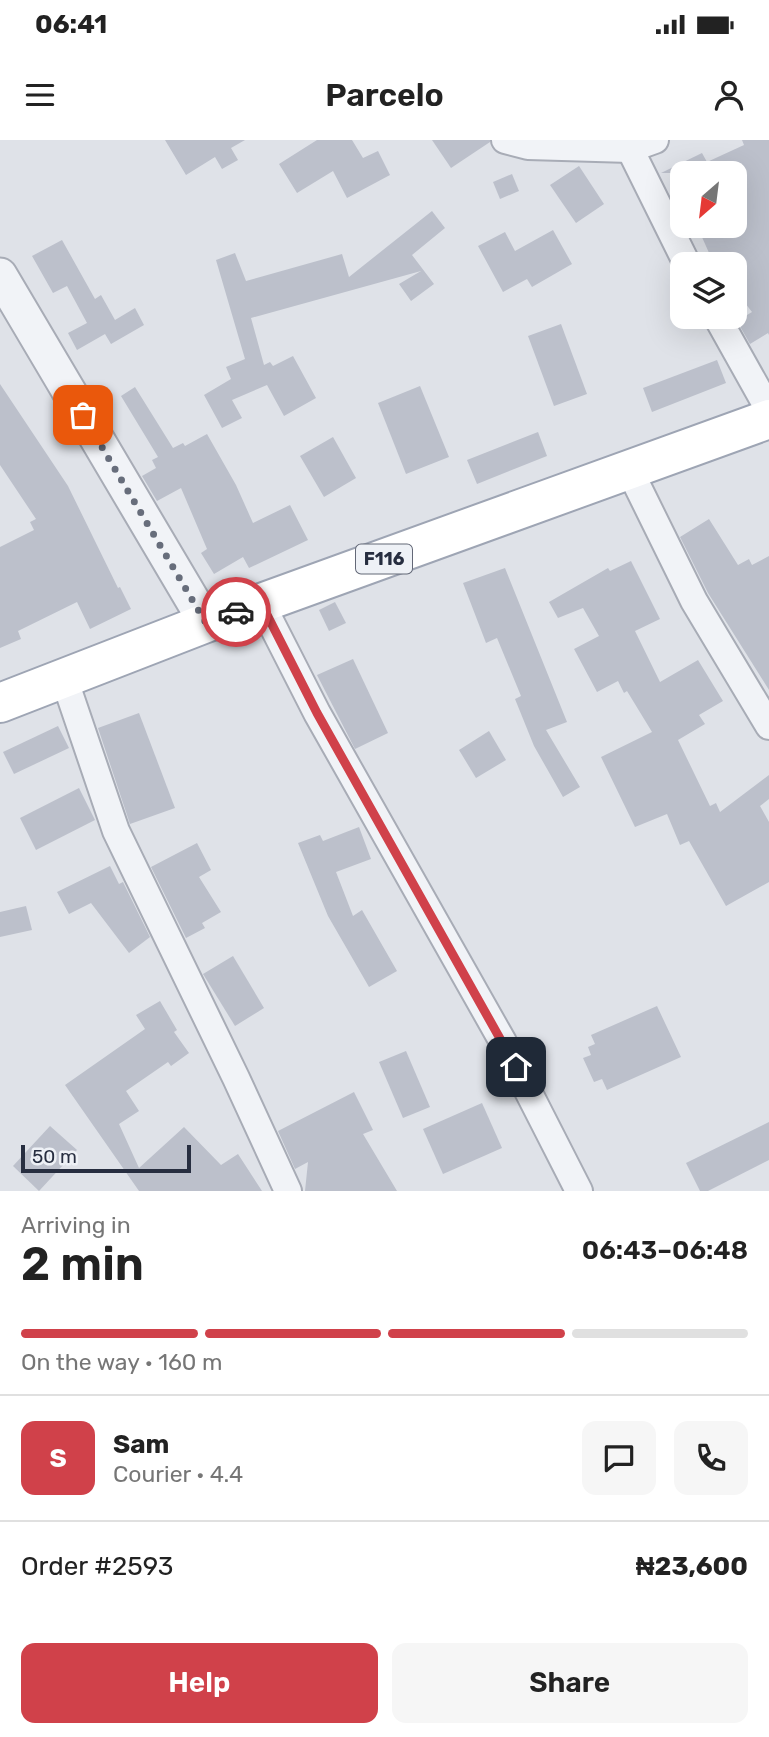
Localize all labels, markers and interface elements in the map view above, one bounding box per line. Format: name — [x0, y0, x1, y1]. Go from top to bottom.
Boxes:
text: 06:41 — [35, 9, 107, 40]
icon: menu — [21, 76, 59, 114]
text: Parcelo — [325, 76, 444, 114]
icon: person — [710, 76, 748, 114]
north arrow — [670, 161, 747, 238]
map controls — [670, 161, 747, 329]
button: layers — [670, 252, 747, 329]
pin — [53, 385, 113, 445]
icon: bag — [64, 396, 102, 434]
road number: F116 — [356, 544, 412, 573]
courier — [201, 577, 271, 647]
icon: car — [217, 593, 255, 631]
pin — [486, 1037, 546, 1097]
icon: home — [497, 1048, 535, 1086]
scale bar — [21, 1142, 191, 1174]
text: 50 m — [32, 1145, 77, 1168]
text: Arriving in — [21, 1211, 131, 1239]
text: 06:43–06:48 — [582, 1235, 748, 1266]
text: 2 min — [21, 1237, 144, 1292]
text: On the way · 160 m — [21, 1348, 223, 1376]
button: chat — [582, 1421, 656, 1495]
button: phone — [674, 1421, 748, 1495]
text: Sam — [113, 1429, 169, 1460]
text: S — [49, 1443, 67, 1474]
text: Courier · 4.4 — [113, 1460, 243, 1488]
text: Order #2593 — [21, 1551, 173, 1582]
text: ₦23,600 — [636, 1551, 748, 1582]
button: Help — [21, 1643, 378, 1723]
button: Share — [392, 1643, 748, 1723]

